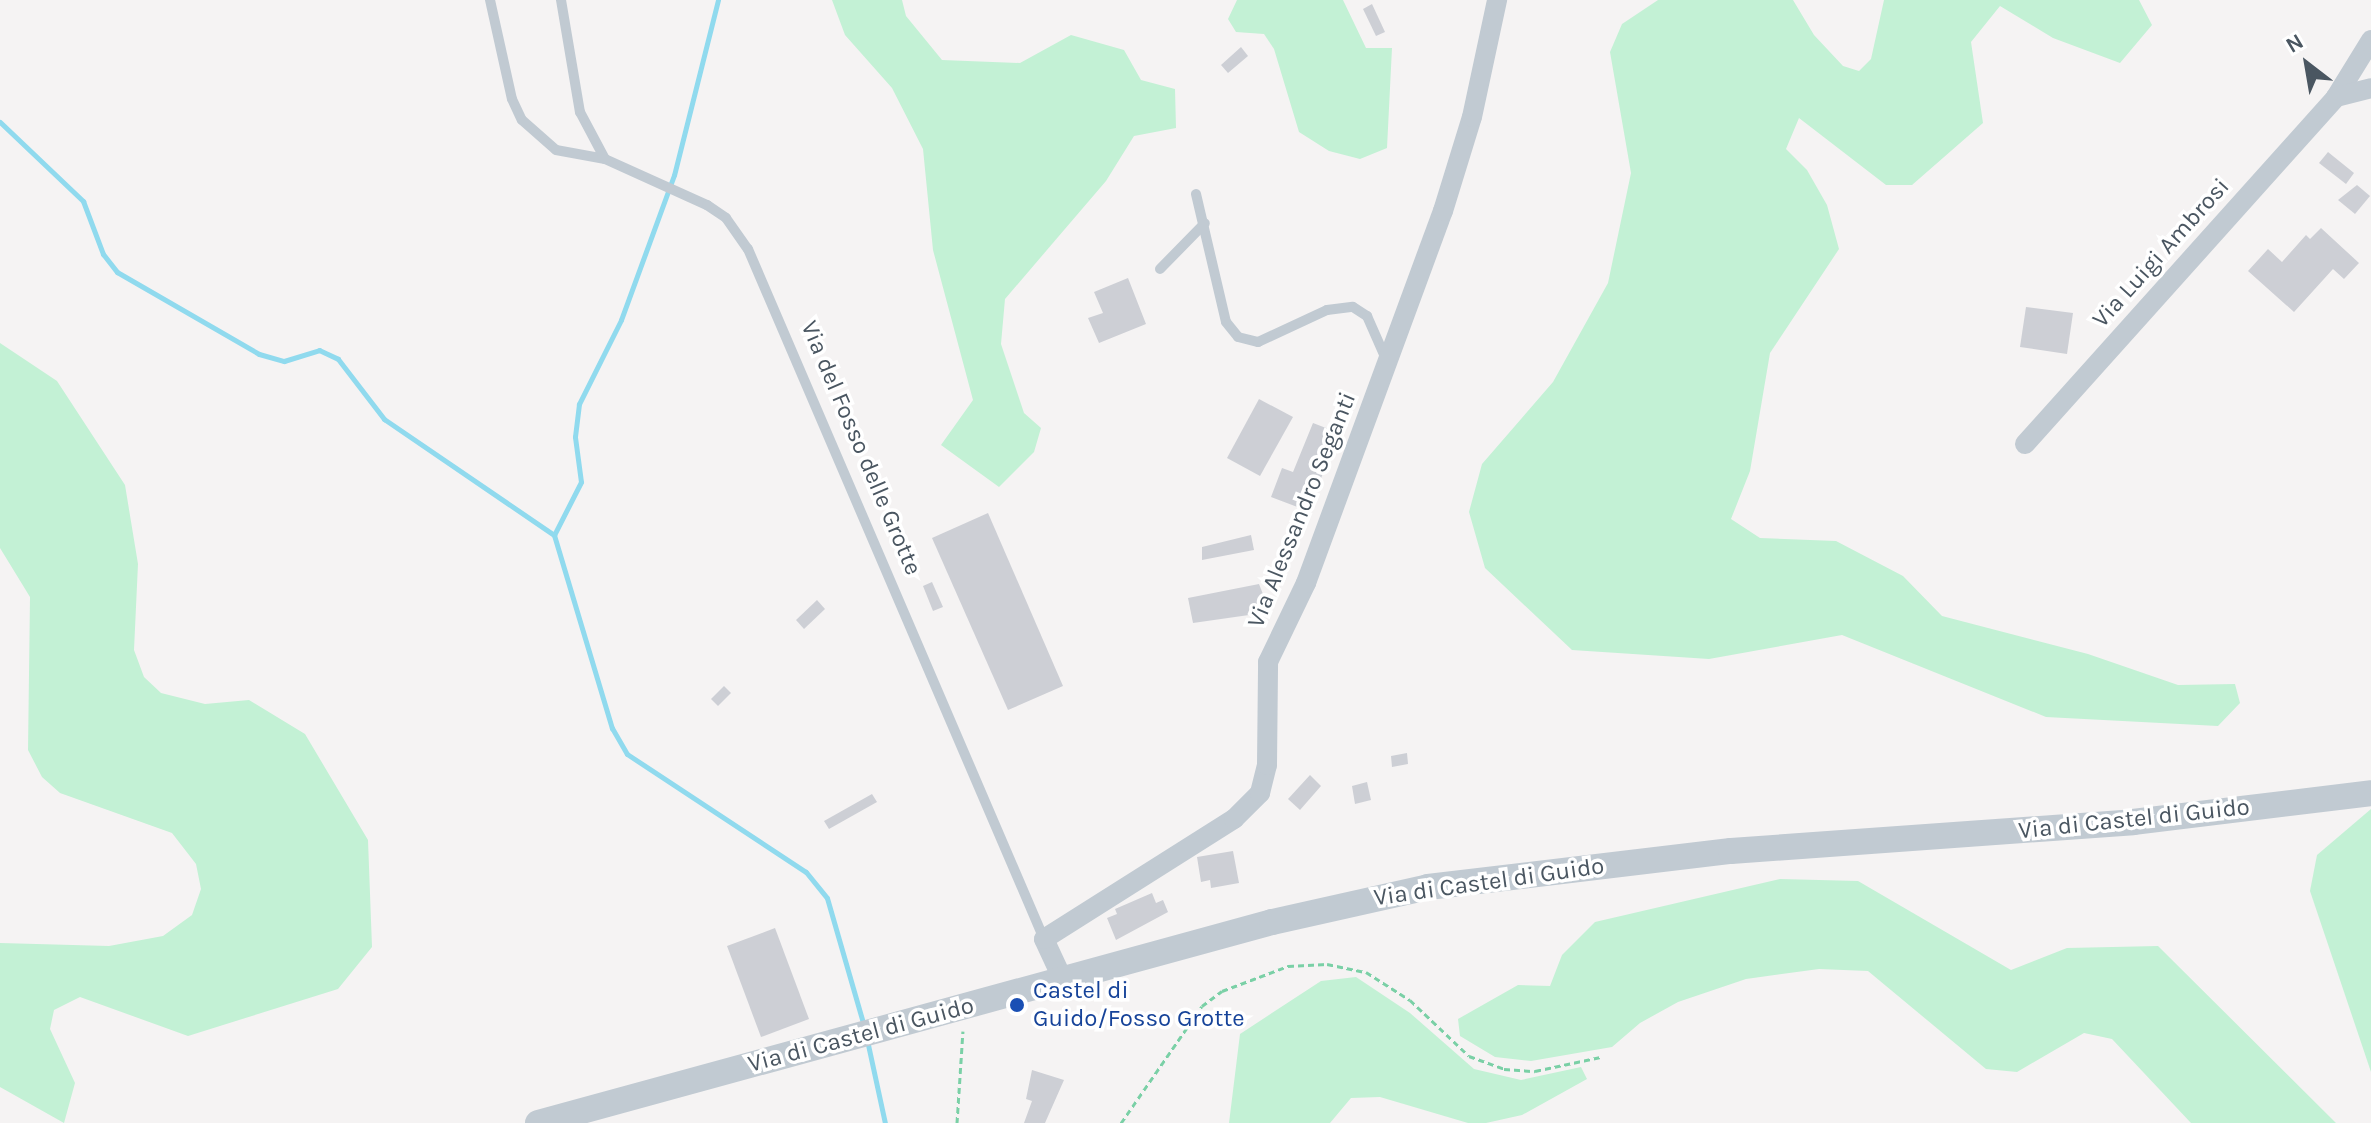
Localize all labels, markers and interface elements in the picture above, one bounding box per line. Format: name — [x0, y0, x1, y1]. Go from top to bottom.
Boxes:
north arrow — [2267, 24, 2347, 104]
text: N — [2281, 28, 2308, 59]
street label: Via Luigi Ambrosi — [2086, 172, 2236, 334]
street label: Via del Fosso delle Grotte — [794, 317, 928, 579]
street label: Via Alessandro Seganti — [1242, 388, 1362, 632]
street label: Via di Castel di Guido — [2017, 793, 2251, 845]
street label: Via di Castel di Guido — [1372, 852, 1606, 912]
place label: Castel di Guido/Fosso Grotte — [1033, 977, 1245, 1033]
street label: Via di Castel di Guido — [745, 991, 977, 1079]
marker: Castel di Guido/Fosso Grotte — [1008, 996, 1026, 1014]

